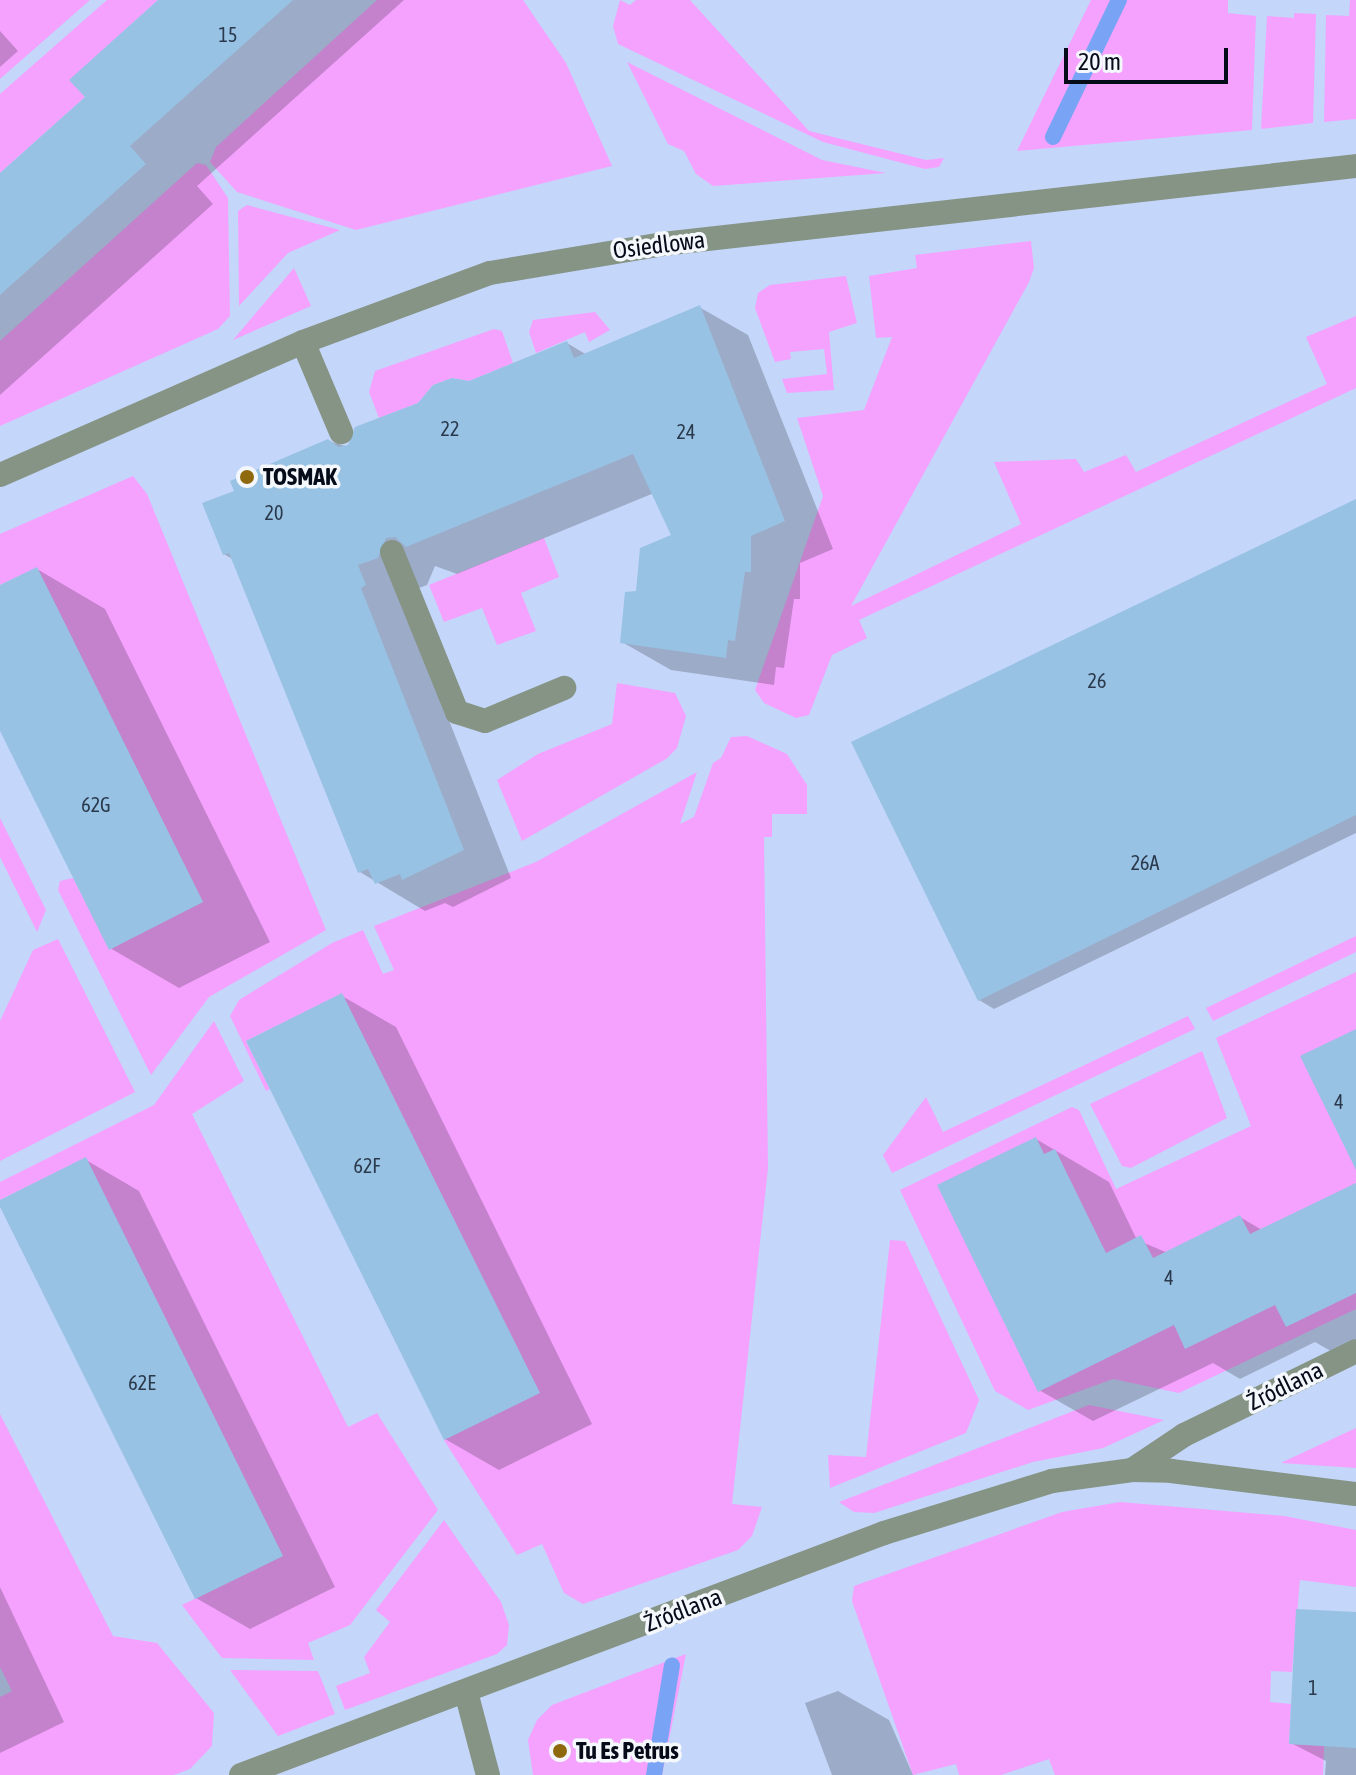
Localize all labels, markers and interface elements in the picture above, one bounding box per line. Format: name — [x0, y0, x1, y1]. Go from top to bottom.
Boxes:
house number: 15 — [219, 22, 237, 46]
scale bar — [1068, 32, 1232, 82]
text: 20 m — [1078, 48, 1121, 75]
street label: Osiedlowa — [611, 225, 707, 265]
house number: 22 — [441, 416, 459, 440]
house number: 24 — [677, 419, 695, 443]
place label: TOSMAK — [263, 463, 337, 491]
marker: TOSMAK — [238, 468, 256, 486]
house number: 20 — [265, 500, 283, 524]
house number: 26 — [1088, 668, 1106, 692]
house number: 62G — [81, 792, 111, 816]
house number: 26A — [1131, 850, 1159, 874]
house number: 4 — [1334, 1089, 1344, 1113]
house number: 62F — [354, 1153, 380, 1177]
house number: 4 — [1164, 1265, 1174, 1289]
street label: Źródlana — [1242, 1355, 1328, 1417]
house number: 62E — [128, 1370, 156, 1394]
street label: Źródlana — [640, 1582, 726, 1638]
house number: 1 — [1308, 1675, 1318, 1699]
place label: Tu Es Petrus — [576, 1737, 679, 1765]
marker: Tu Es Petrus — [551, 1742, 569, 1760]

